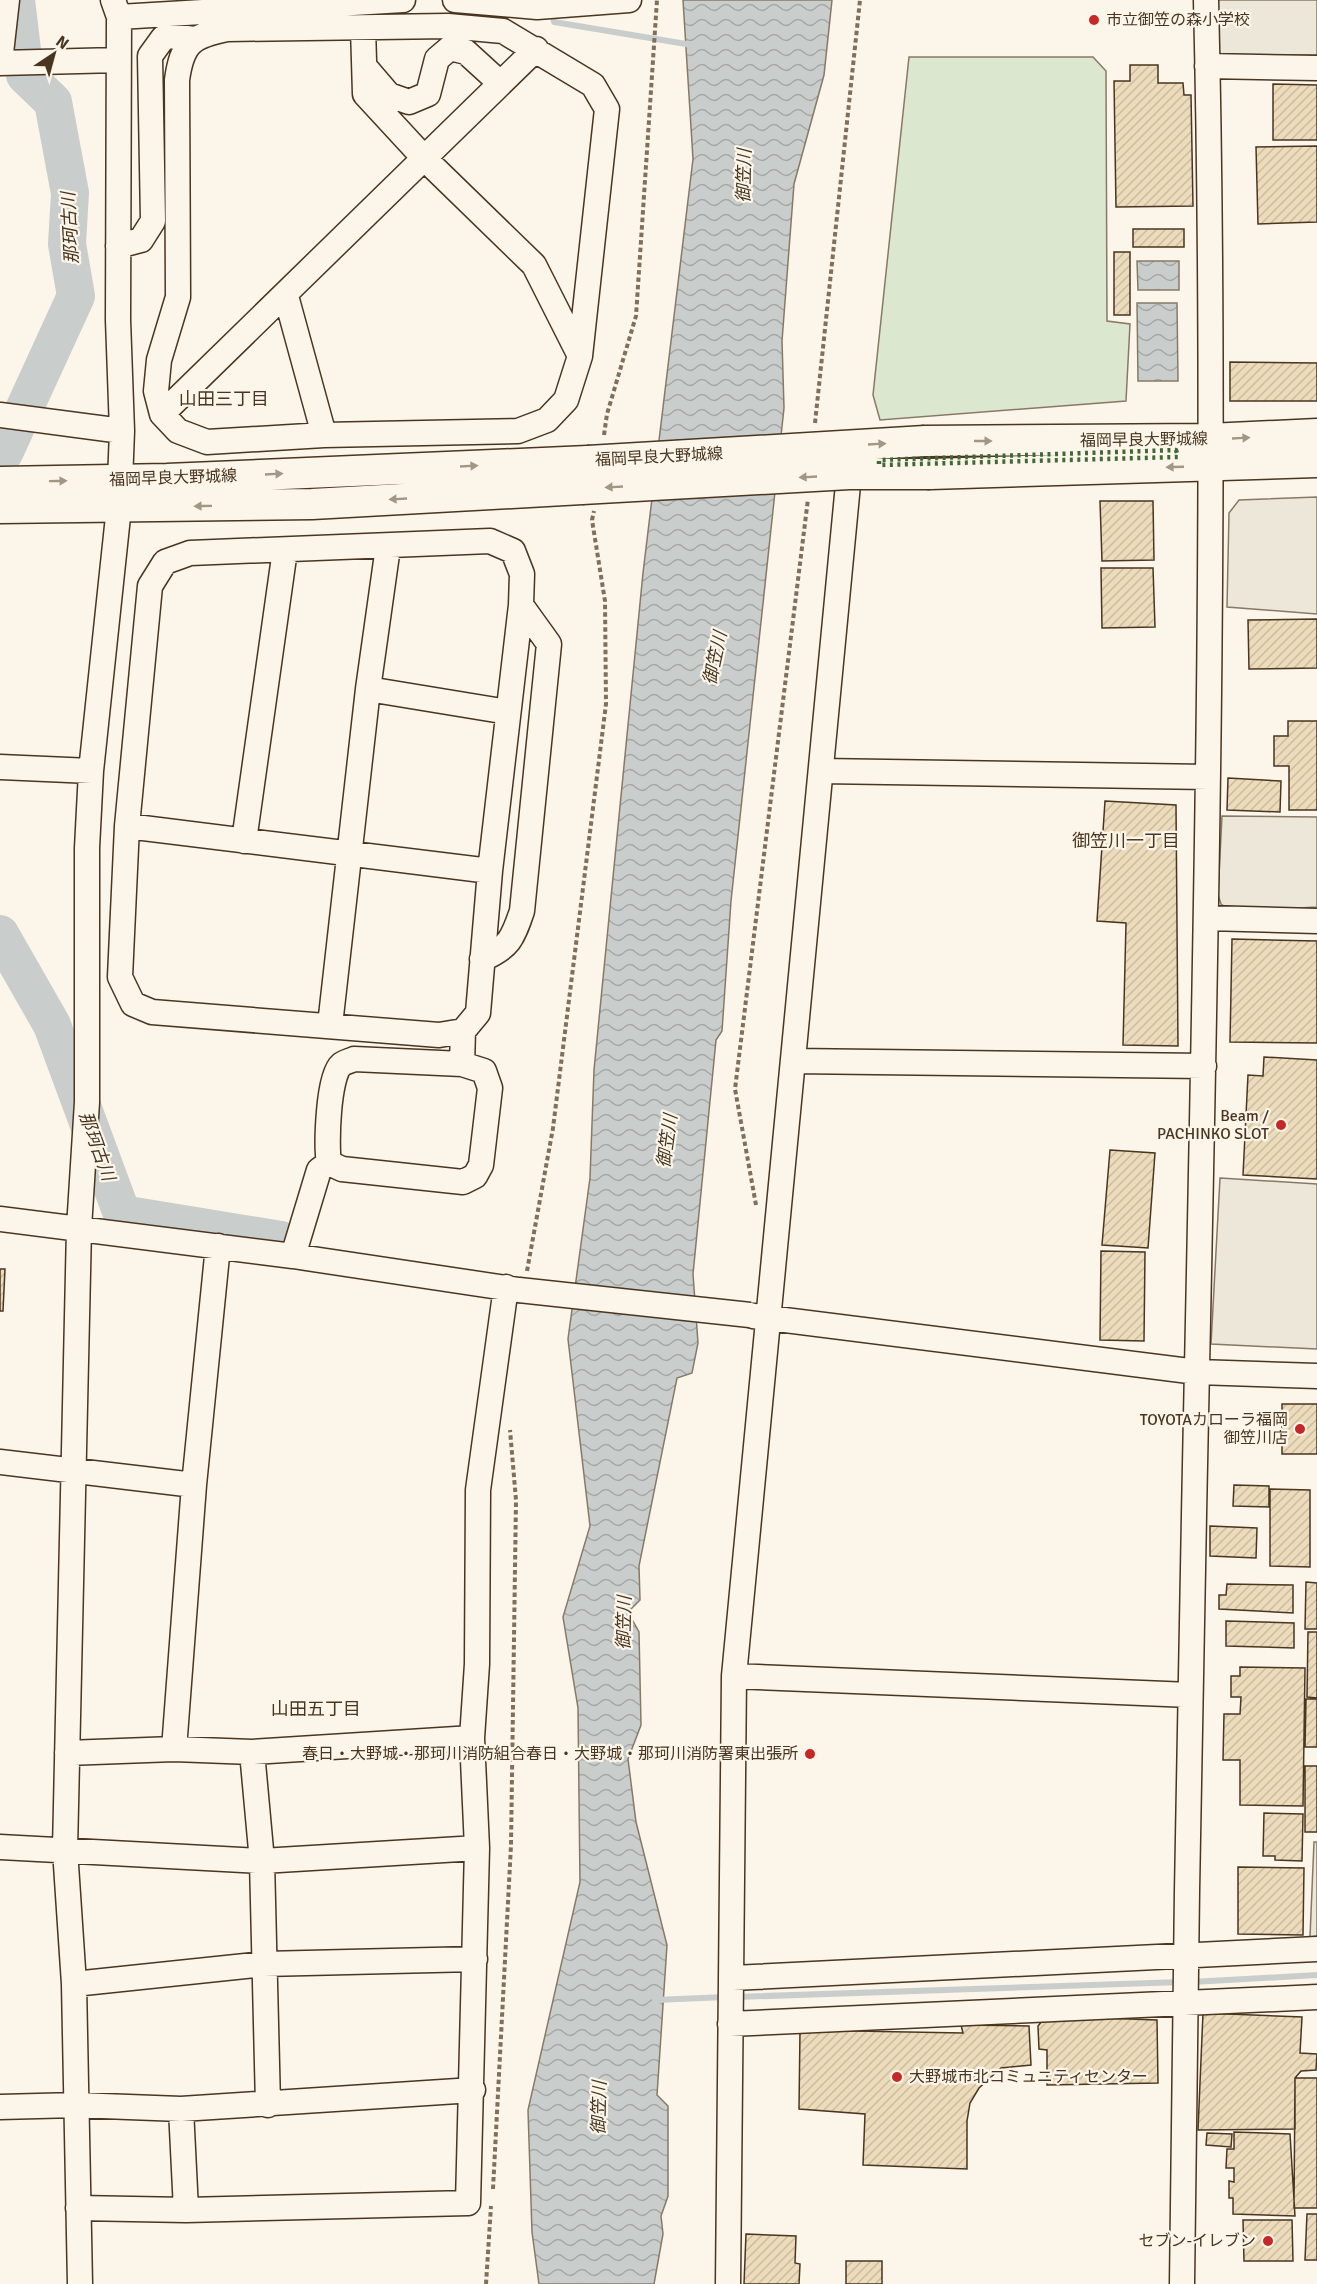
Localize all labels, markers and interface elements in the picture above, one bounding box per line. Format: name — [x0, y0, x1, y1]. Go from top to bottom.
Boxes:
place label: 市立御笠の森小学校 — [1106, 10, 1250, 30]
marker: 市立御笠の森小学校 — [1087, 13, 1101, 27]
north arrow — [24, 24, 84, 84]
text: N — [52, 31, 73, 54]
water label: 御笠川 — [733, 147, 756, 203]
water label: 那珂古川 — [57, 189, 83, 265]
district label: 山田三丁目 — [179, 388, 269, 410]
street label: 福岡早良大野城線 — [1080, 429, 1208, 451]
one-way arrow — [1232, 433, 1251, 442]
one-way arrow — [974, 436, 993, 446]
one-way arrow — [867, 439, 886, 449]
street label: 福岡早良大野城線 — [595, 444, 723, 470]
one-way arrow — [460, 461, 479, 470]
one-way arrow — [1165, 462, 1184, 472]
street label: 福岡早良大野城線 — [109, 466, 237, 490]
one-way arrow — [265, 470, 284, 479]
one-way arrow — [799, 472, 818, 481]
one-way arrow — [49, 476, 68, 486]
one-way arrow — [604, 483, 623, 492]
one-way arrow — [388, 494, 407, 504]
one-way arrow — [194, 501, 213, 510]
water label: 御笠川 — [699, 627, 732, 687]
district label: 御笠川一丁目 — [1072, 830, 1180, 852]
place label: Beam / PACHINKO SLOT — [1157, 1106, 1269, 1144]
water label: 那珂古川 — [74, 1108, 120, 1185]
water label: 御笠川 — [652, 1111, 682, 1169]
marker: Beam / PACHINKO SLOT — [1274, 1118, 1288, 1132]
place label: TOYOTAカローラ福岡 御笠川店 — [1140, 1410, 1288, 1448]
marker: TOYOTAカローラ福岡 御笠川店 — [1293, 1422, 1307, 1436]
water label: 御笠川 — [613, 1594, 636, 1650]
district label: 山田五丁目 — [271, 1698, 361, 1720]
place label: 春日・大野城・那珂川消防組合春日・大野城・那珂川消防署東出張所 — [302, 1744, 798, 1764]
marker: 春日・大野城・那珂川消防組合春日・大野城・那珂川消防署東出張所 — [803, 1747, 817, 1761]
place label: 大野城市北コミュニティセンター — [909, 2067, 1148, 2087]
marker: 大野城市北コミュニティセンター — [890, 2070, 904, 2084]
water label: 御笠川 — [588, 2079, 611, 2135]
place label: セブン-イレブン — [1138, 2231, 1256, 2251]
marker: セブン-イレブン — [1261, 2234, 1275, 2248]

